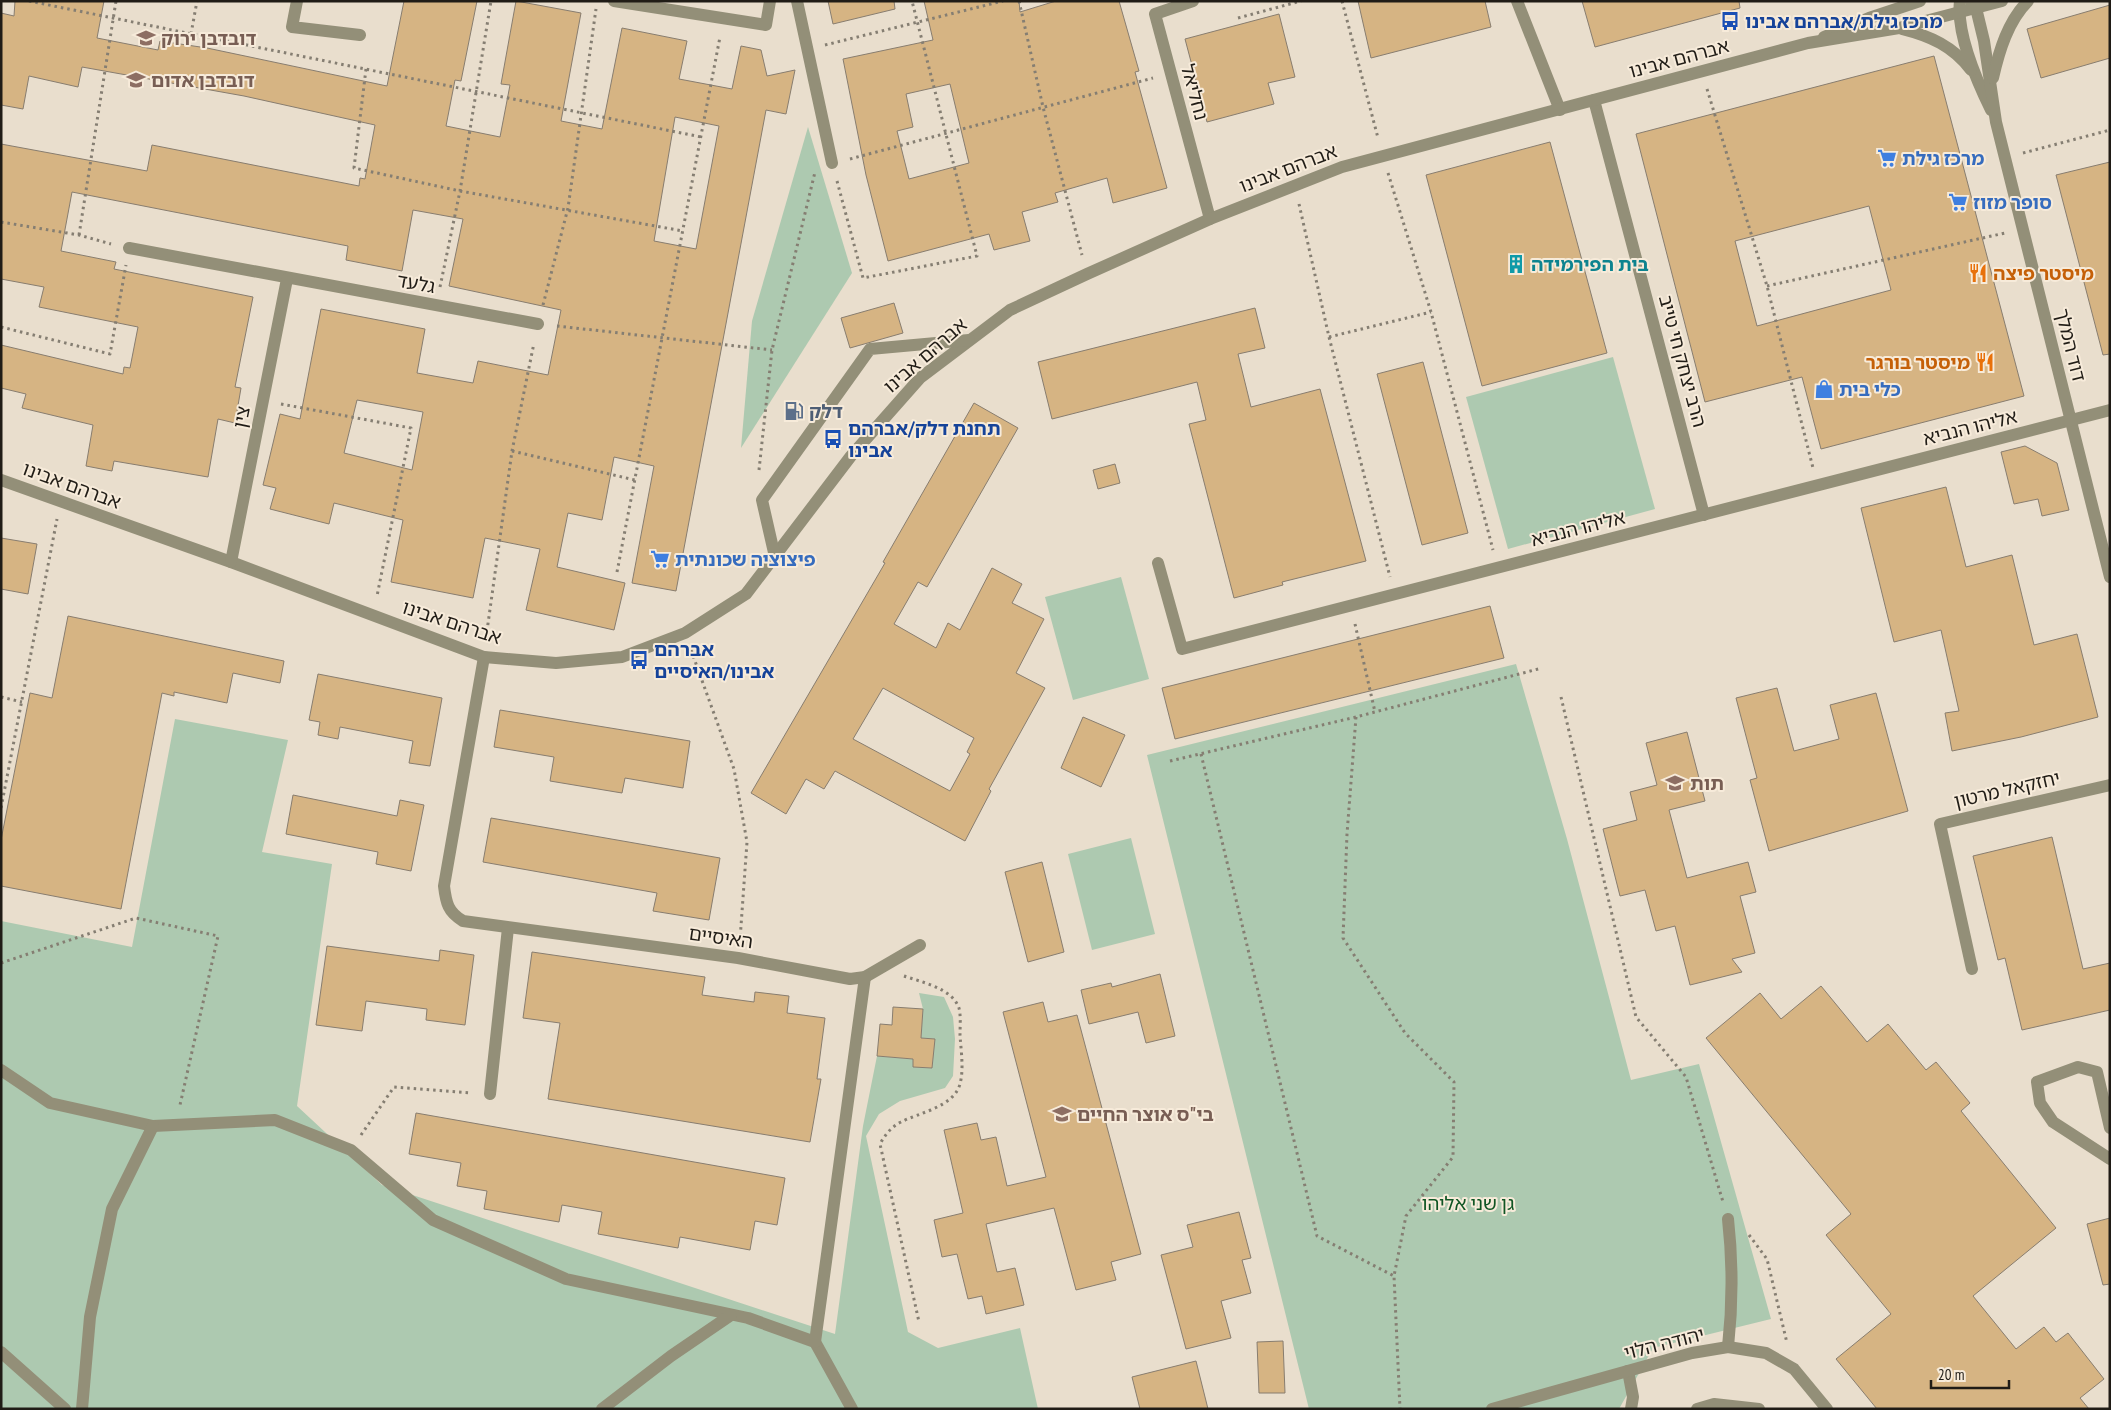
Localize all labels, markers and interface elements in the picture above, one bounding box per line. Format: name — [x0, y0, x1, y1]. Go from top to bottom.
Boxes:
place label: מרכז גילת/אברהם אבינו — [1745, 9, 1943, 33]
bus stop icon: מרכז גילת/אברהם אבינו — [1719, 10, 1741, 32]
place label: דובדבן ירוק — [161, 26, 256, 50]
school or university icon: דובדבן ירוק — [135, 27, 157, 49]
street label: אברהם אבינו — [1626, 33, 1732, 83]
street label: נחליאל — [1176, 61, 1214, 123]
place label: דובדבן אדום — [151, 68, 255, 92]
school or university icon: דובדבן אדום — [125, 69, 147, 91]
street label: אברהם אבינו — [1236, 138, 1340, 198]
place label: מרכז גילת — [1902, 146, 1984, 170]
supermarket icon: מרכז גילת — [1876, 147, 1898, 169]
place label: סופר מזוז — [1973, 190, 2052, 214]
supermarket icon: סופר מזוז — [1947, 191, 1969, 213]
place label: בית הפירמידה — [1531, 252, 1649, 276]
building icon: בית הפירמידה — [1505, 253, 1527, 275]
place label: מיסטר פיצה — [1993, 261, 2094, 285]
restaurant icon: מיסטר פיצה — [1967, 262, 1989, 284]
street label: גלעד — [395, 268, 437, 298]
street label: הרב יצחק חי טייב — [1654, 292, 1712, 430]
street label: דוד המלך — [2050, 306, 2092, 384]
street label: אברהם אבינו — [878, 312, 972, 398]
place label: מיסטר בורגר — [1866, 350, 1970, 374]
restaurant icon: מיסטר בורגר — [1974, 351, 1996, 373]
place label: כלי בית — [1839, 377, 1901, 401]
shop icon: כלי בית — [1813, 378, 1835, 400]
place label: דלק — [809, 399, 843, 423]
fuel station icon: דלק — [783, 400, 805, 422]
street label: צין — [227, 404, 255, 430]
street label: אליהו הנביא — [1920, 404, 2020, 450]
place label: תחנת דלק/אברהם אבינו — [848, 416, 1001, 462]
bus stop icon: תחנת דלק/אברהם אבינו — [822, 428, 844, 450]
street label: אברהם אבינו — [20, 456, 124, 514]
street label: אליהו הנביא — [1528, 505, 1628, 551]
place label: פיצוציה שכונתית — [675, 547, 816, 571]
supermarket icon: פיצוציה שכונתית — [649, 548, 671, 570]
street label: אברהם אבינו — [399, 595, 505, 649]
place label: אברהם אבינו/האיסיים — [654, 637, 775, 683]
bus stop icon: אברהם אבינו/האיסיים — [628, 649, 650, 671]
street label: יחזקאל מרטון — [1952, 765, 2062, 813]
place label: תות — [1690, 771, 1724, 795]
school or university icon: תות — [1664, 772, 1686, 794]
street label: האיסיים — [687, 921, 755, 953]
place label: בי"ס אוצר החיים — [1077, 1102, 1214, 1126]
school or university icon: בי"ס אוצר החיים — [1051, 1103, 1073, 1125]
park label: גן שני אליהו — [1422, 1191, 1514, 1215]
street label: יהודה הלוי — [1621, 1321, 1707, 1365]
scale bar — [1931, 1358, 2008, 1390]
text: 20 m — [1938, 1365, 1964, 1384]

